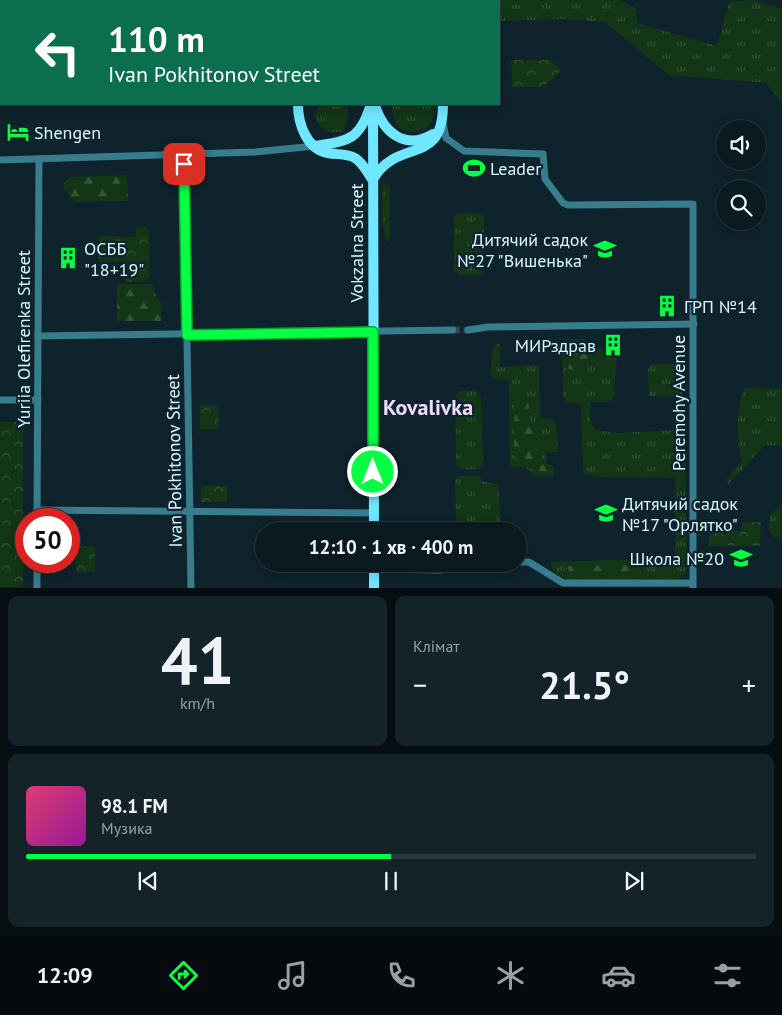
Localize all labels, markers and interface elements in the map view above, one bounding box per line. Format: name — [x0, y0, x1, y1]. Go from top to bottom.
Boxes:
text: 110 m — [108, 16, 205, 62]
icon: left — [25, 20, 90, 85]
text: Ivan Pokhitonov Street — [108, 60, 320, 88]
hotel icon: Shengen — [5, 119, 31, 145]
map controls — [716, 120, 766, 230]
button: sound — [716, 120, 766, 170]
place label: Shengen — [34, 121, 101, 144]
pin — [163, 143, 205, 185]
icon: arrive — [170, 150, 198, 178]
sports icon: Leader — [461, 155, 487, 181]
place label: Leader — [490, 157, 541, 180]
button: search — [716, 180, 766, 230]
street label: Vokzalna Street — [345, 183, 368, 304]
place label: Дитячий садок №27 "Вишенька" — [457, 228, 588, 272]
school or university icon: Дитячий садок №27 "Вишенька" — [592, 236, 618, 262]
place label: ОСББ "18+19" — [84, 237, 144, 281]
building icon: ОСББ "18+19" — [55, 245, 81, 271]
street label: Yuriia Olefirenka Street — [12, 250, 35, 428]
building icon: ГРП №14 — [654, 293, 680, 319]
place label: ГРП №14 — [684, 295, 757, 318]
building icon: МИРздрав — [600, 332, 626, 358]
place label: МИРздрав — [515, 334, 596, 357]
street label: Peremohy Avenue — [667, 335, 690, 471]
street label: Ivan Pokhitonov Street — [161, 374, 187, 548]
district label: Kovalivka — [383, 393, 473, 421]
position arrow — [346, 445, 398, 497]
place label: Дитячий садок №17 "Орлятко" — [622, 492, 738, 536]
school or university icon: Дитячий садок №17 "Орлятко" — [593, 500, 619, 526]
speed limit sign: 50 — [15, 508, 80, 573]
text: 12:10 · 1 хв · 400 m — [309, 535, 473, 559]
school or university icon: Школа №20 — [728, 545, 754, 571]
place label: Школа №20 — [629, 547, 724, 570]
text: 41 — [161, 618, 234, 702]
text: Клімат — [413, 636, 460, 656]
text: 21.5° — [539, 660, 630, 709]
text: − — [413, 666, 427, 703]
text: + — [742, 666, 756, 703]
text: km/h — [180, 693, 215, 713]
text: 98.1 FM — [101, 794, 168, 818]
text: Музика — [101, 818, 153, 838]
icon: previous — [134, 867, 162, 895]
icon: pause — [377, 867, 405, 895]
icon: next — [620, 867, 648, 895]
icon: directions — [166, 958, 201, 993]
icon: music — [275, 958, 310, 993]
icon: phone — [384, 958, 419, 993]
icon: climate — [493, 958, 528, 993]
icon: car — [601, 958, 636, 993]
icon: filters — [710, 958, 745, 993]
text: 12:09 — [37, 961, 93, 989]

